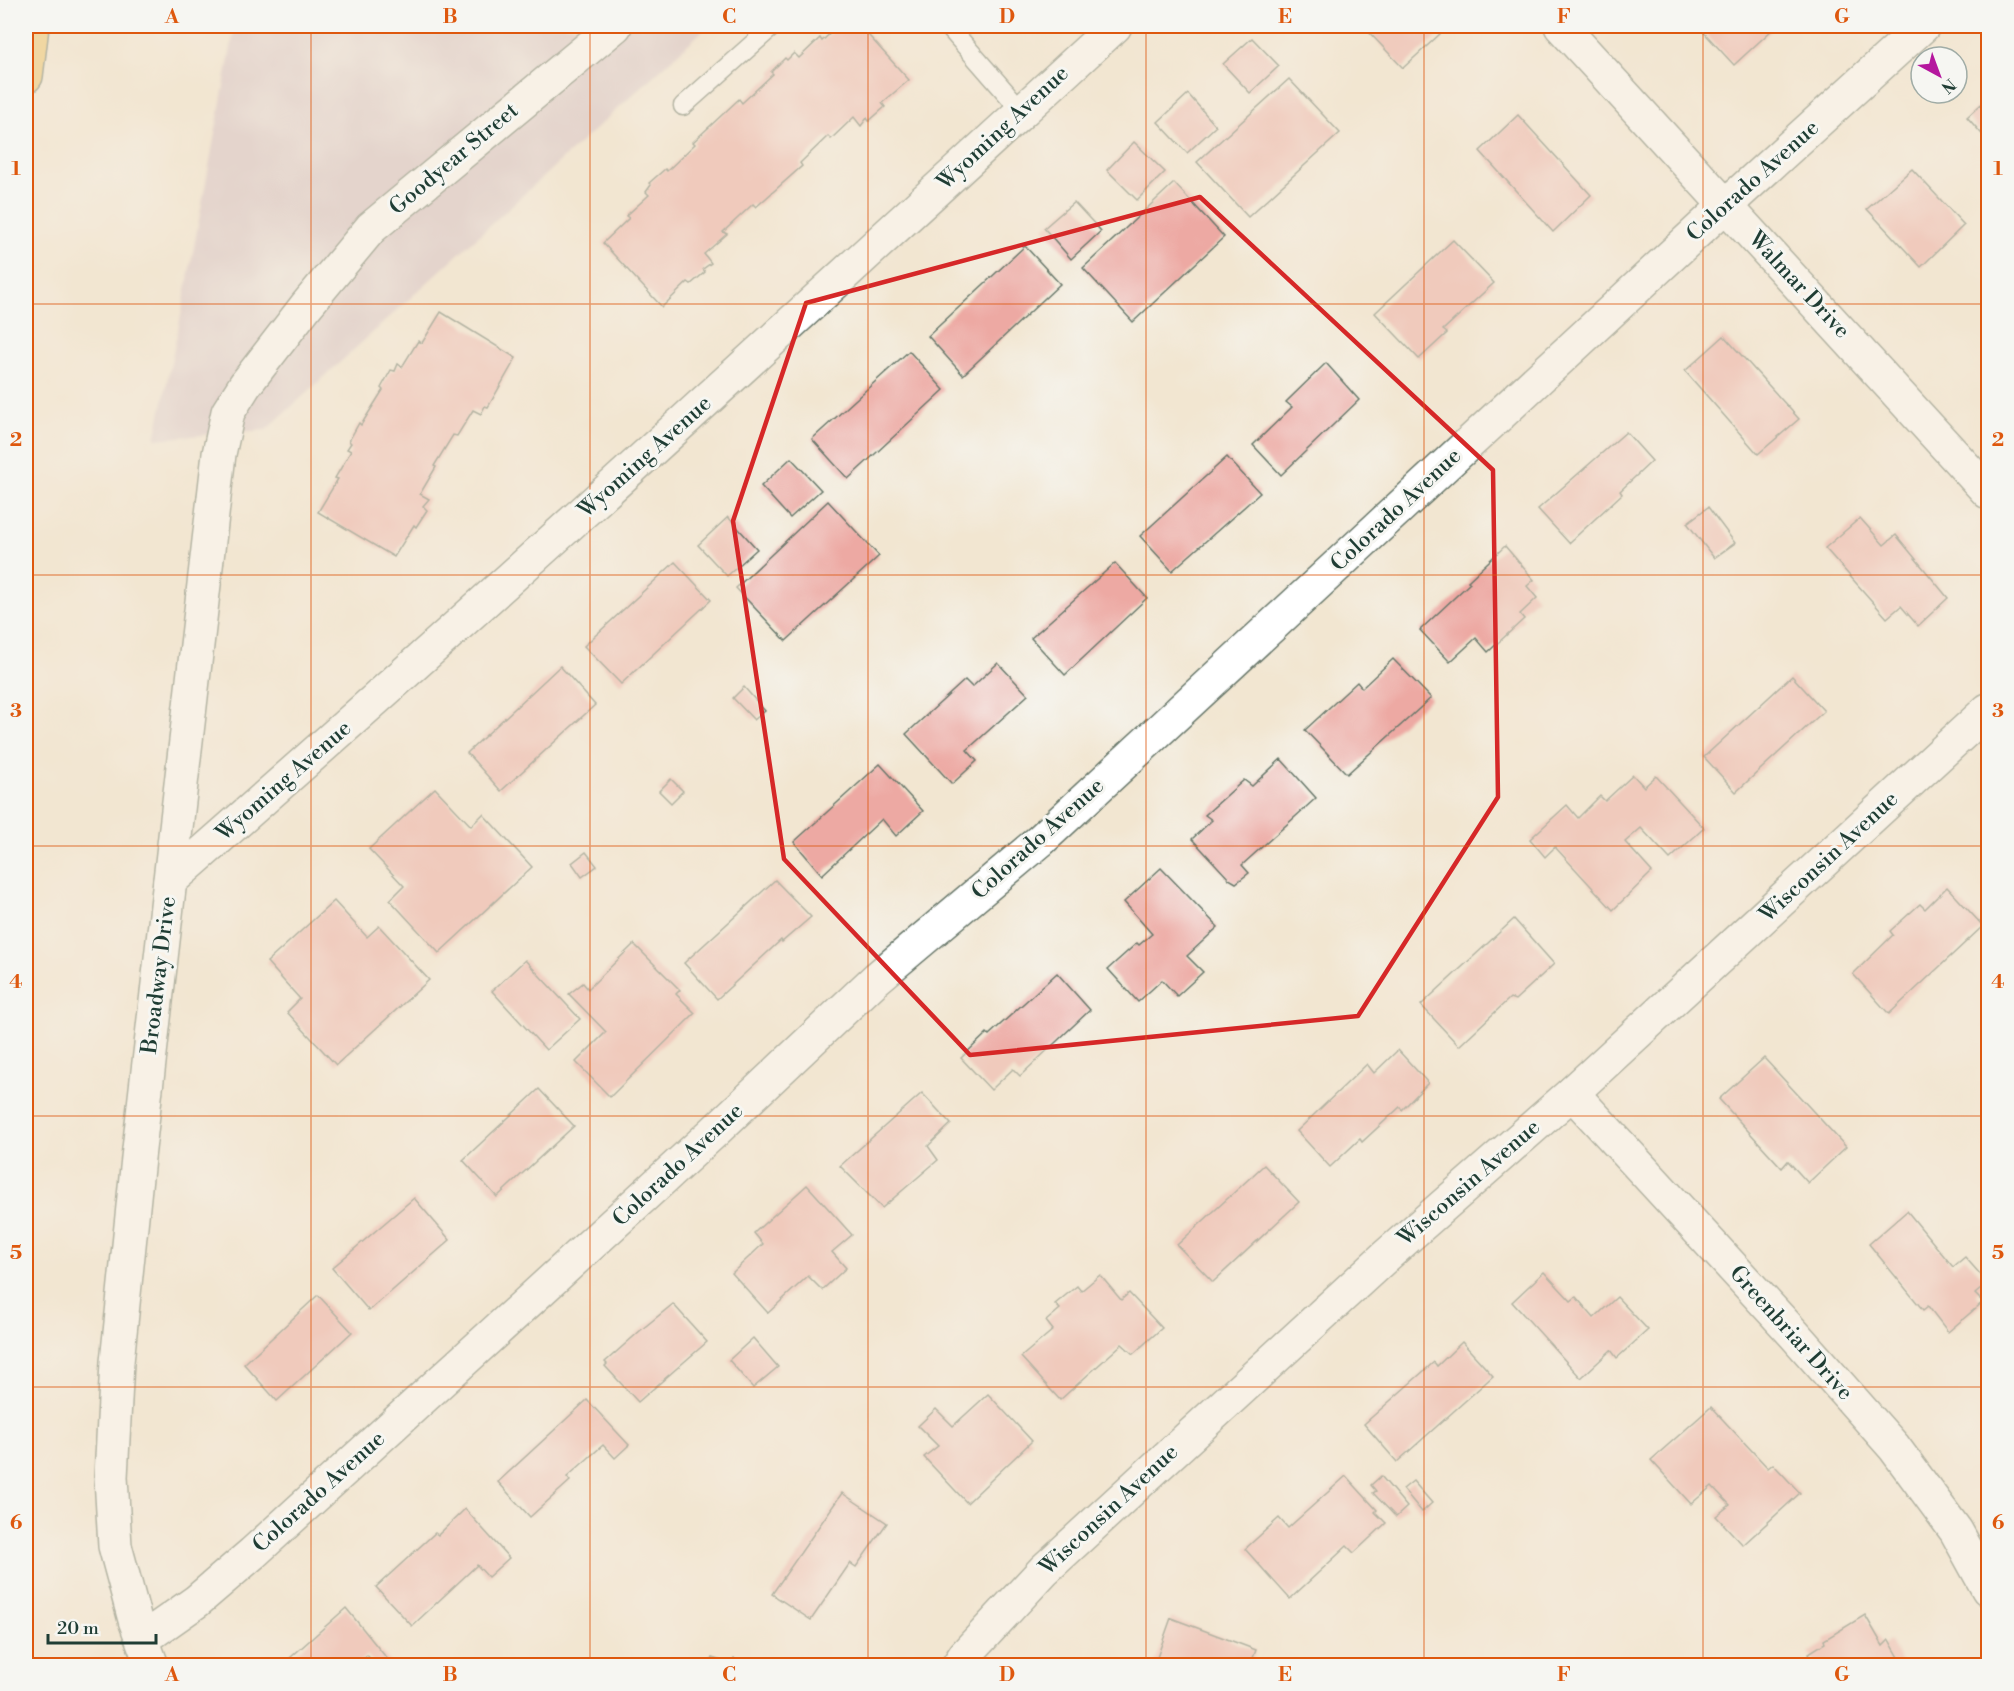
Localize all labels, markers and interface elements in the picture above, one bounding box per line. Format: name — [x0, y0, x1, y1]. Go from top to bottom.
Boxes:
text: A — [164, 5, 180, 30]
text: B — [442, 5, 458, 30]
text: C — [722, 5, 736, 30]
text: D — [999, 5, 1015, 30]
text: E — [1278, 5, 1292, 30]
text: F — [1557, 5, 1571, 30]
text: G — [1834, 5, 1850, 30]
north arrow — [1909, 45, 1969, 105]
street label: Wyoming Avenue — [931, 60, 1074, 197]
text: N — [1937, 74, 1960, 97]
street label: Goodyear Street — [384, 97, 524, 221]
street label: Colorado Avenue — [1681, 114, 1825, 248]
text: 1 — [11, 157, 21, 182]
text: 1 — [1993, 157, 2003, 182]
street label: Walmar Drive — [1742, 225, 1855, 344]
street label: Wyoming Avenue — [572, 390, 717, 525]
text: 2 — [10, 428, 22, 453]
text: 2 — [1992, 428, 2004, 453]
street label: Colorado Avenue — [1325, 443, 1467, 577]
text: 3 — [10, 699, 22, 724]
text: 3 — [1992, 699, 2004, 724]
street label: Wyoming Avenue — [210, 715, 357, 848]
street label: Colorado Avenue — [966, 772, 1110, 906]
street label: Wisconsin Avenue — [1753, 786, 1904, 929]
street label: Broadway Drive — [136, 895, 182, 1056]
text: 4 — [9, 970, 23, 995]
text: 4 — [1991, 970, 2005, 995]
street label: Colorado Avenue — [607, 1098, 749, 1232]
street label: Wisconsin Avenue — [1392, 1114, 1546, 1253]
text: 5 — [10, 1241, 22, 1266]
text: 5 — [1992, 1241, 2004, 1266]
street label: Greenbriar Drive — [1723, 1260, 1859, 1406]
street label: Colorado Avenue — [247, 1425, 391, 1559]
street label: Wisconsin Avenue — [1033, 1439, 1184, 1582]
text: 6 — [10, 1511, 23, 1536]
text: 6 — [1992, 1511, 2005, 1536]
scale bar — [48, 1607, 156, 1645]
text: 20 m — [57, 1617, 99, 1640]
text: A — [164, 1663, 180, 1688]
text: B — [442, 1663, 458, 1688]
text: C — [722, 1663, 736, 1688]
text: D — [999, 1663, 1015, 1688]
text: E — [1278, 1663, 1292, 1688]
text: F — [1557, 1663, 1571, 1688]
text: G — [1834, 1663, 1850, 1688]

